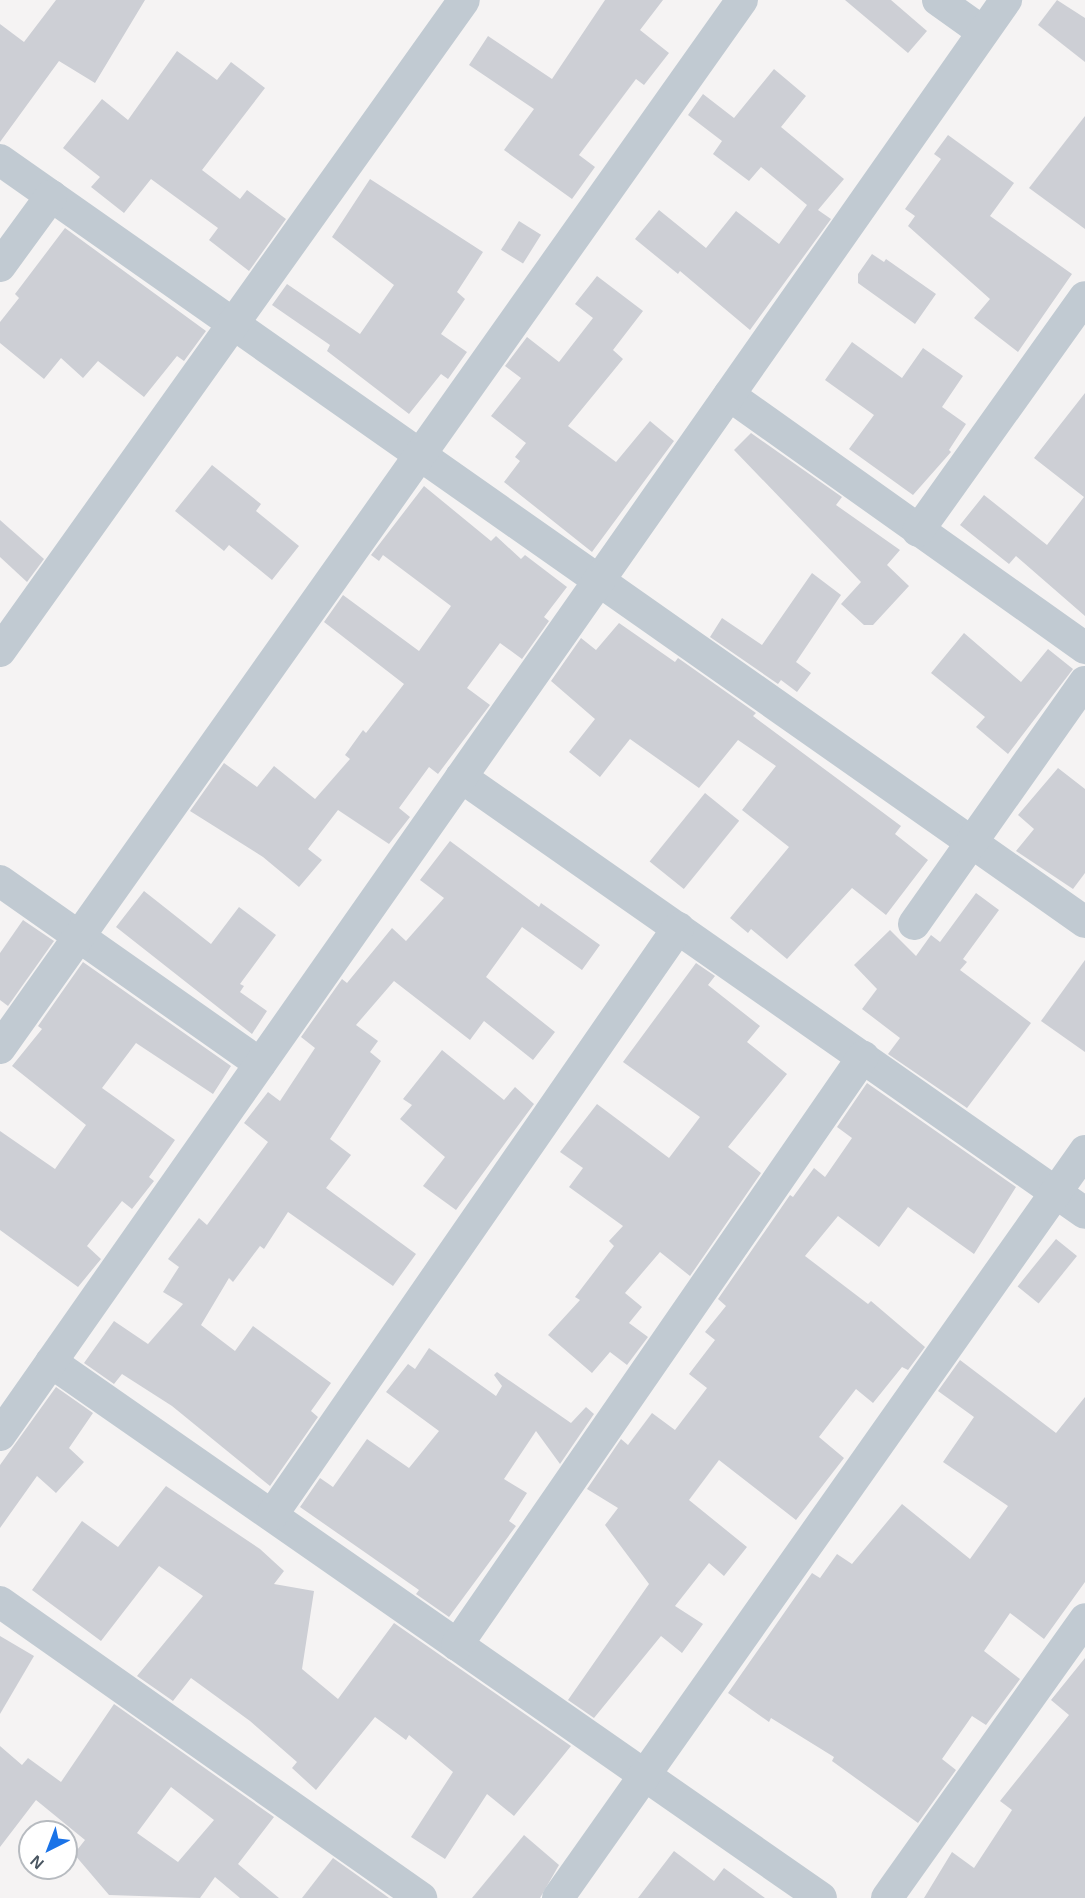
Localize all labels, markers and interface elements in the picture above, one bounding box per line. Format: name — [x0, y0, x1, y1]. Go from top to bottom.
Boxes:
north arrow — [18, 1820, 78, 1880]
text: N — [27, 1852, 47, 1872]

